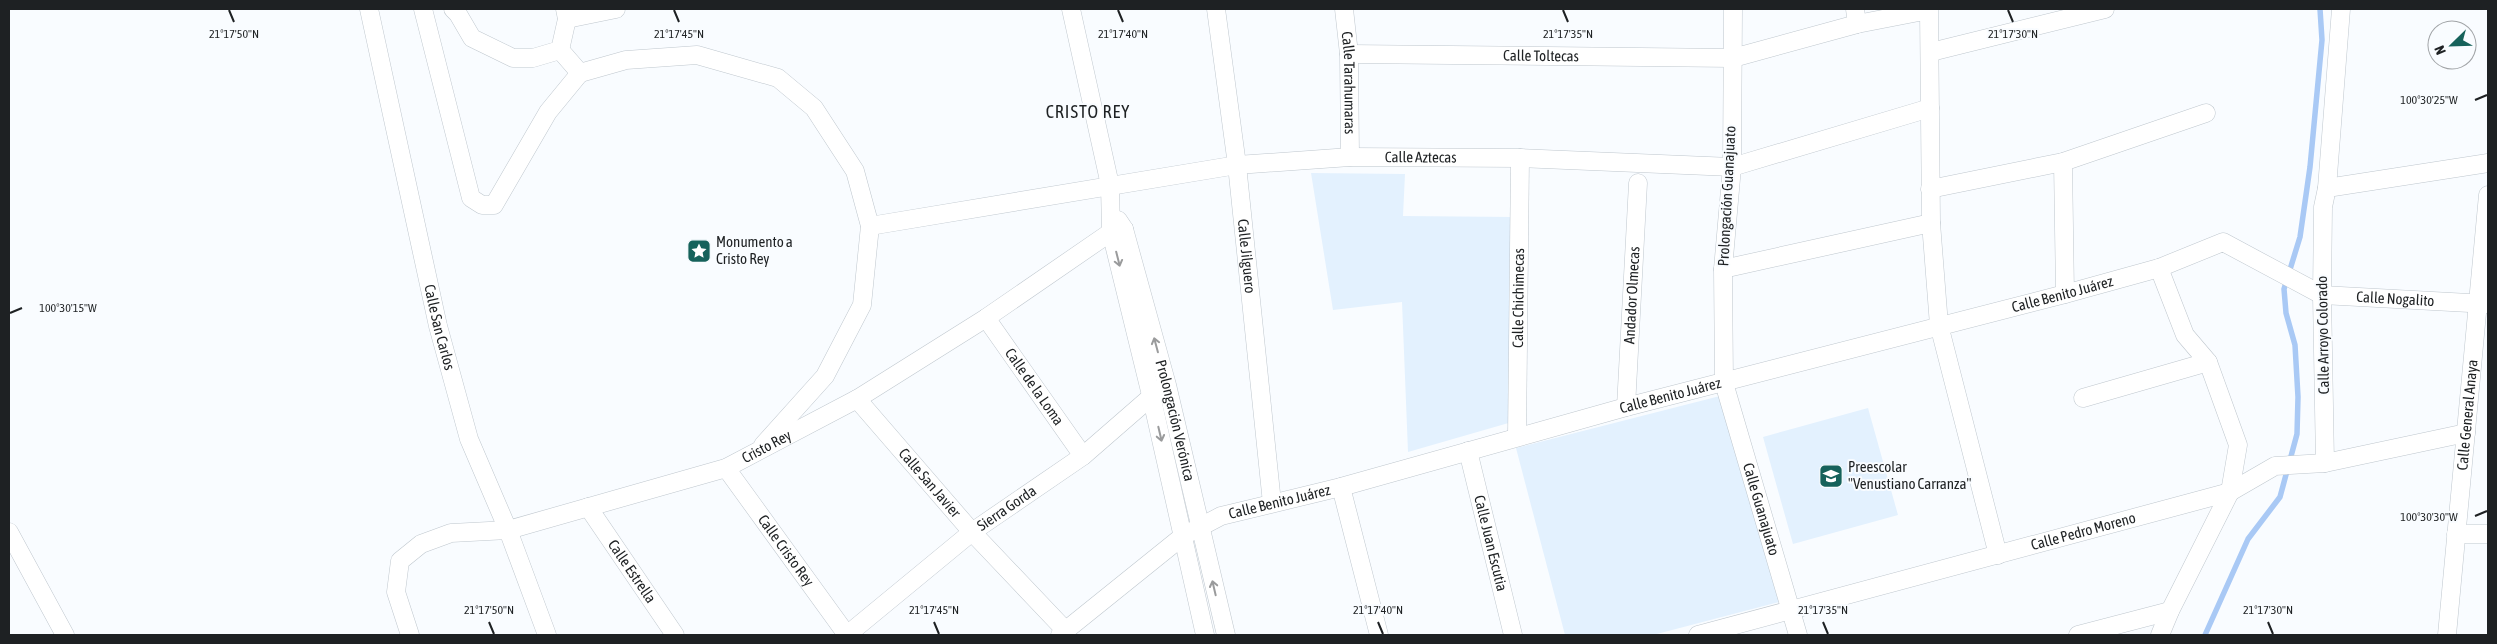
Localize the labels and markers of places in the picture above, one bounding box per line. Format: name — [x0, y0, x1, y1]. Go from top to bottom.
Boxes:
place label: Monumento a Cristo Rey — [716, 233, 793, 267]
place icon: Monumento a Cristo Rey — [686, 238, 712, 264]
place label: Preescolar "Venustiano Carranza" — [1848, 458, 1971, 492]
school or university icon: Preescolar "Venustiano Carranza" — [1818, 463, 1844, 489]

